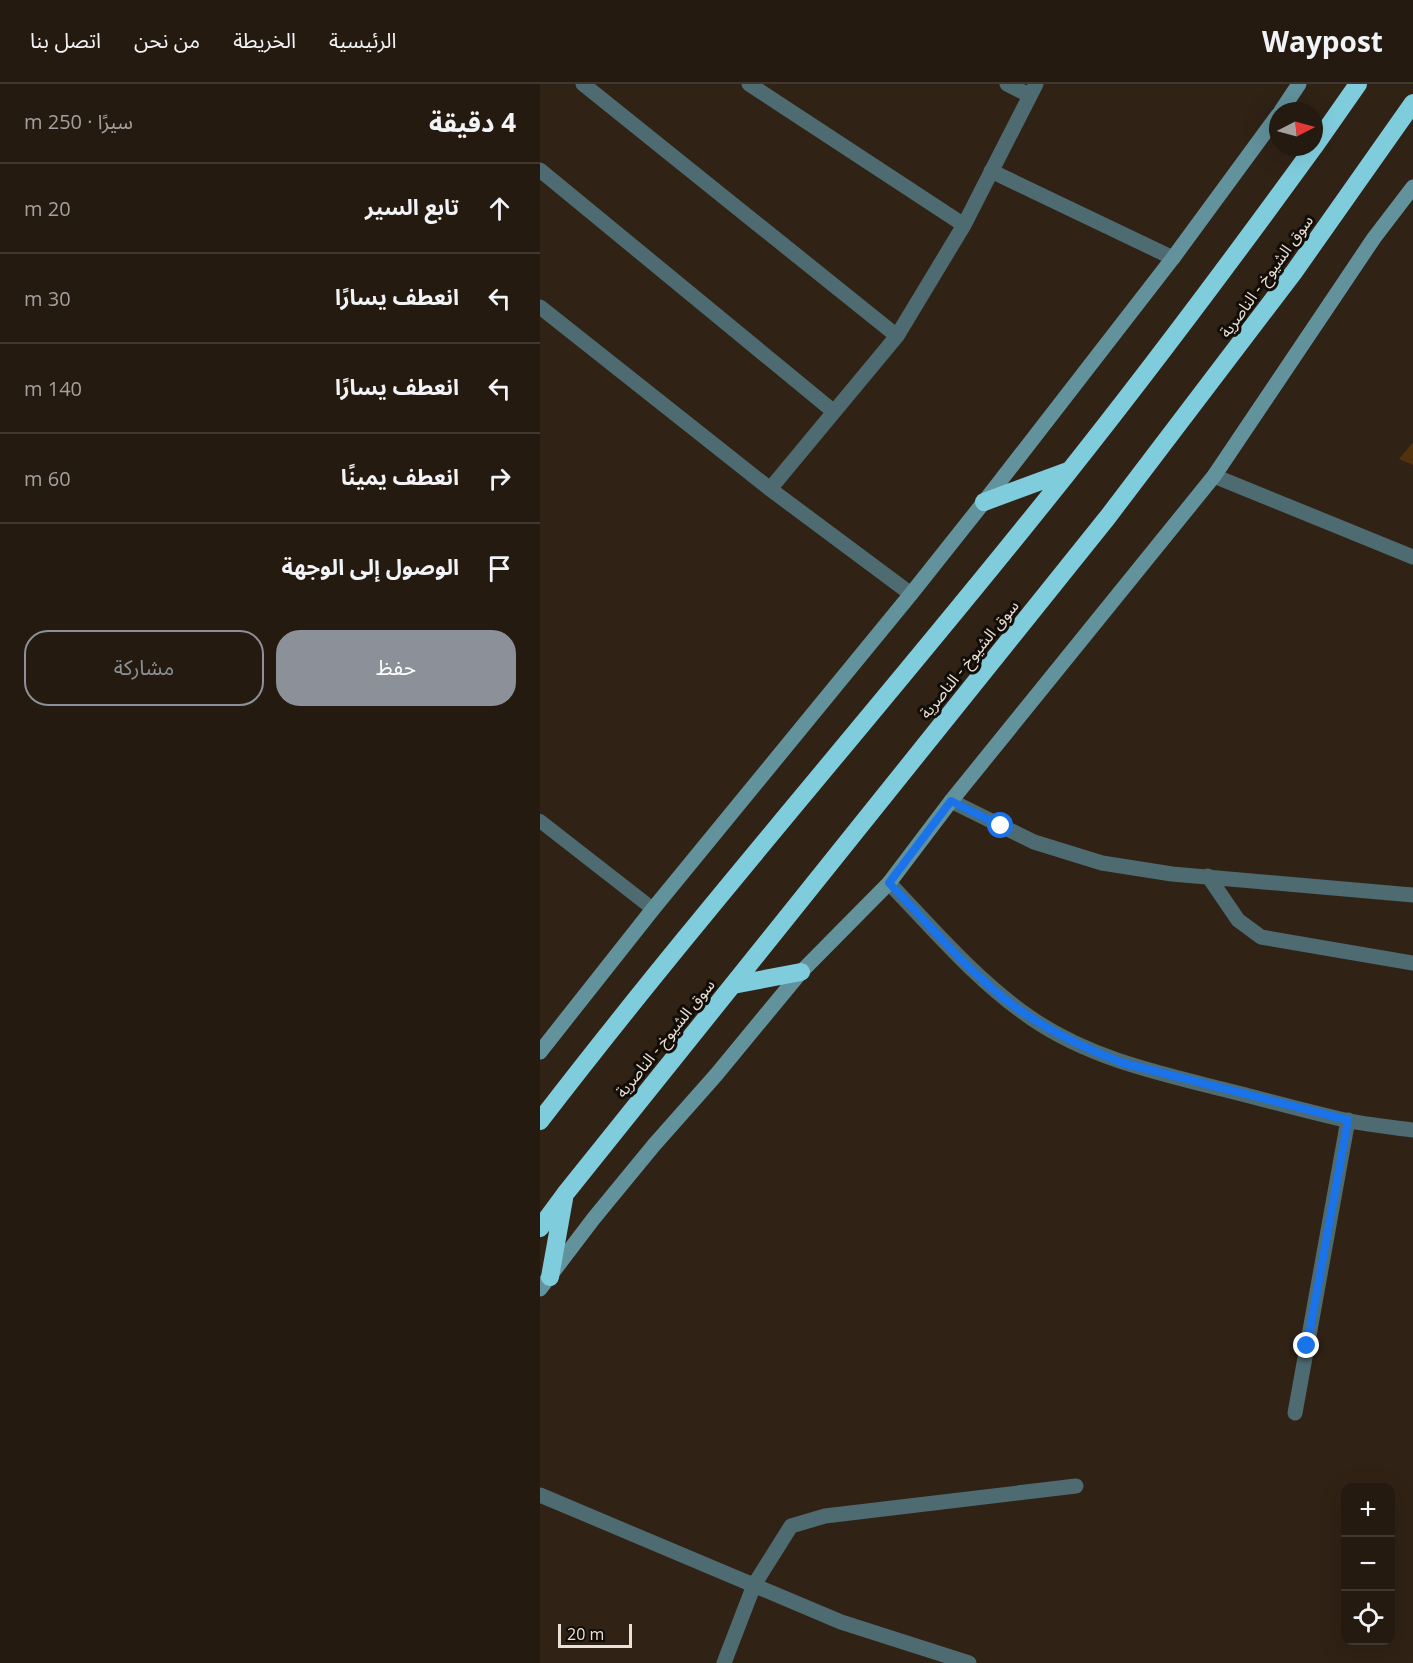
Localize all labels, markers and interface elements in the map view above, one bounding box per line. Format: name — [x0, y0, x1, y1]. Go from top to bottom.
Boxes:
text: Waypost — [1262, 22, 1383, 60]
text: اتصل بنا — [30, 26, 101, 54]
text: من نحن — [134, 26, 200, 54]
text: الخريطة — [233, 26, 296, 54]
text: الرئيسية — [329, 26, 397, 54]
north arrow — [1269, 102, 1323, 156]
text: 4 دقيقة — [429, 104, 516, 140]
text: سيرًا · 250 m — [24, 108, 133, 135]
text: تابع السير — [365, 191, 459, 221]
icon: ahead — [483, 192, 516, 225]
text: 20 m — [24, 195, 71, 222]
street label: سوق الشيوخ - الناصرية — [1214, 210, 1320, 343]
text: انعطف يسارًا — [335, 281, 459, 311]
icon: left — [483, 282, 516, 315]
text: 30 m — [24, 285, 71, 312]
text: انعطف يسارًا — [335, 371, 459, 401]
icon: left — [483, 372, 516, 405]
text: 140 m — [24, 375, 82, 402]
text: انعطف يمينًا — [341, 461, 459, 491]
icon: right — [483, 462, 516, 495]
text: 60 m — [24, 465, 71, 492]
text: الوصول إلى الوجهة — [281, 551, 459, 581]
icon: arrive — [483, 552, 516, 585]
street label: سوق الشيوخ - الناصرية — [914, 595, 1025, 724]
button: مشاركة — [24, 630, 264, 706]
button: حفظ — [276, 630, 516, 706]
route start — [987, 812, 1013, 838]
street label: سوق الشيوخ - الناصرية — [610, 974, 721, 1103]
route end — [1293, 1332, 1319, 1358]
map controls — [1341, 1483, 1395, 1645]
button: + — [1341, 1483, 1395, 1537]
button: − — [1341, 1537, 1395, 1591]
button: locate — [1341, 1591, 1395, 1645]
scale bar — [558, 1621, 632, 1648]
text: 20 m — [567, 1623, 604, 1645]

